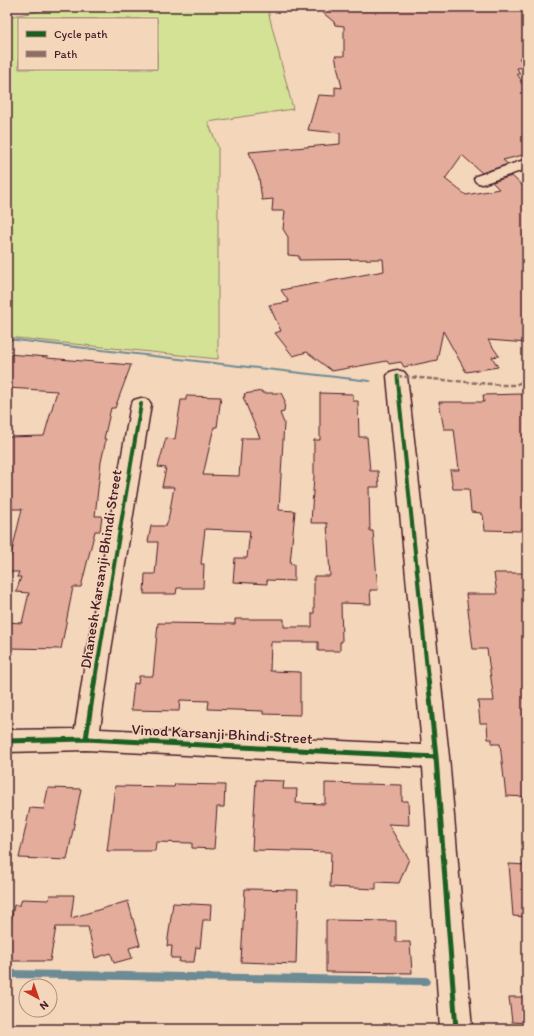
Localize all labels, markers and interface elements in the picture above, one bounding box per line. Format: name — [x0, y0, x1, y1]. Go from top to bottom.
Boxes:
legend — [18, 18, 158, 70]
text: Cycle path — [54, 27, 108, 41]
text: Path — [54, 47, 77, 61]
street label: Dhanesh Karsanji Bhindi Street — [76, 468, 126, 670]
street label: Vinod Karsanji Bhindi Street — [131, 720, 313, 748]
north arrow — [18, 978, 58, 1018]
text: N — [37, 998, 51, 1013]

